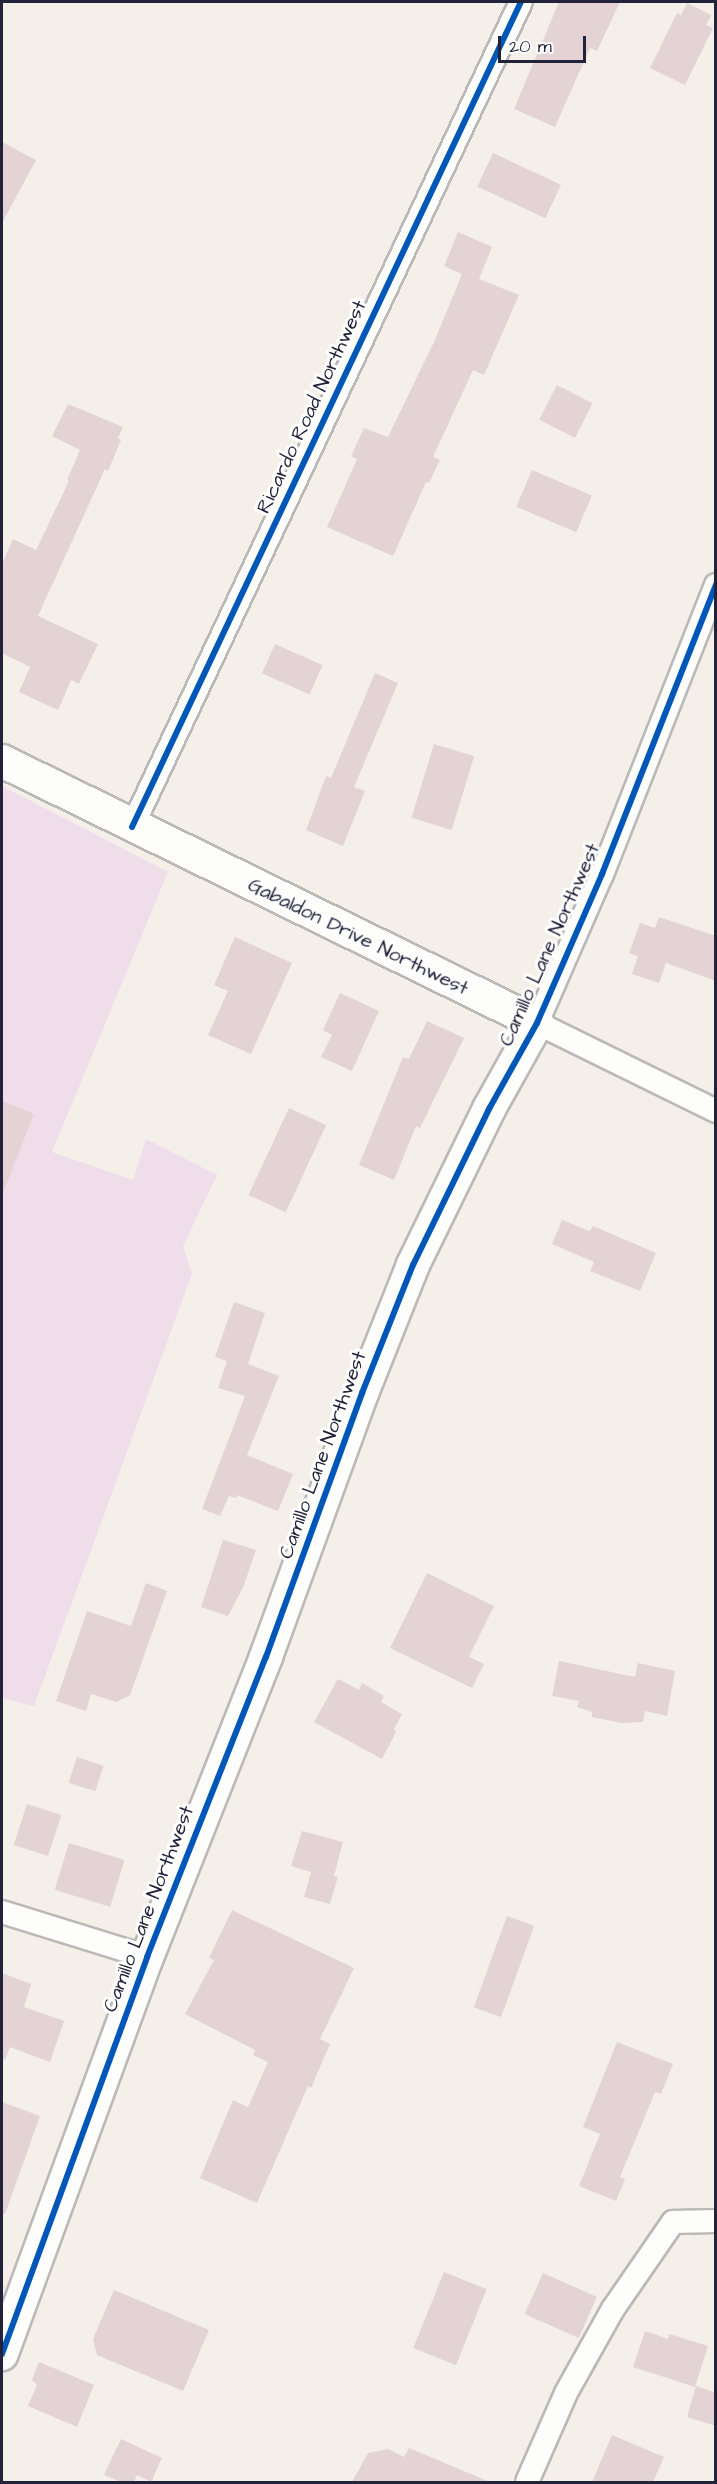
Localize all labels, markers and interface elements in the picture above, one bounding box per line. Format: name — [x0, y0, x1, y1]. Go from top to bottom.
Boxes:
scale bar — [501, 24, 590, 62]
text: 20 m — [509, 34, 552, 59]
street label: Ricardo Road Northwest — [252, 297, 372, 517]
street label: Camillo Lane Northwest — [494, 840, 606, 1050]
street label: Gabaldon Drive Northwest — [244, 873, 472, 1001]
street label: Camillo Lane Northwest — [274, 1348, 372, 1562]
street label: Camillo Lane Northwest — [99, 1802, 199, 2016]

